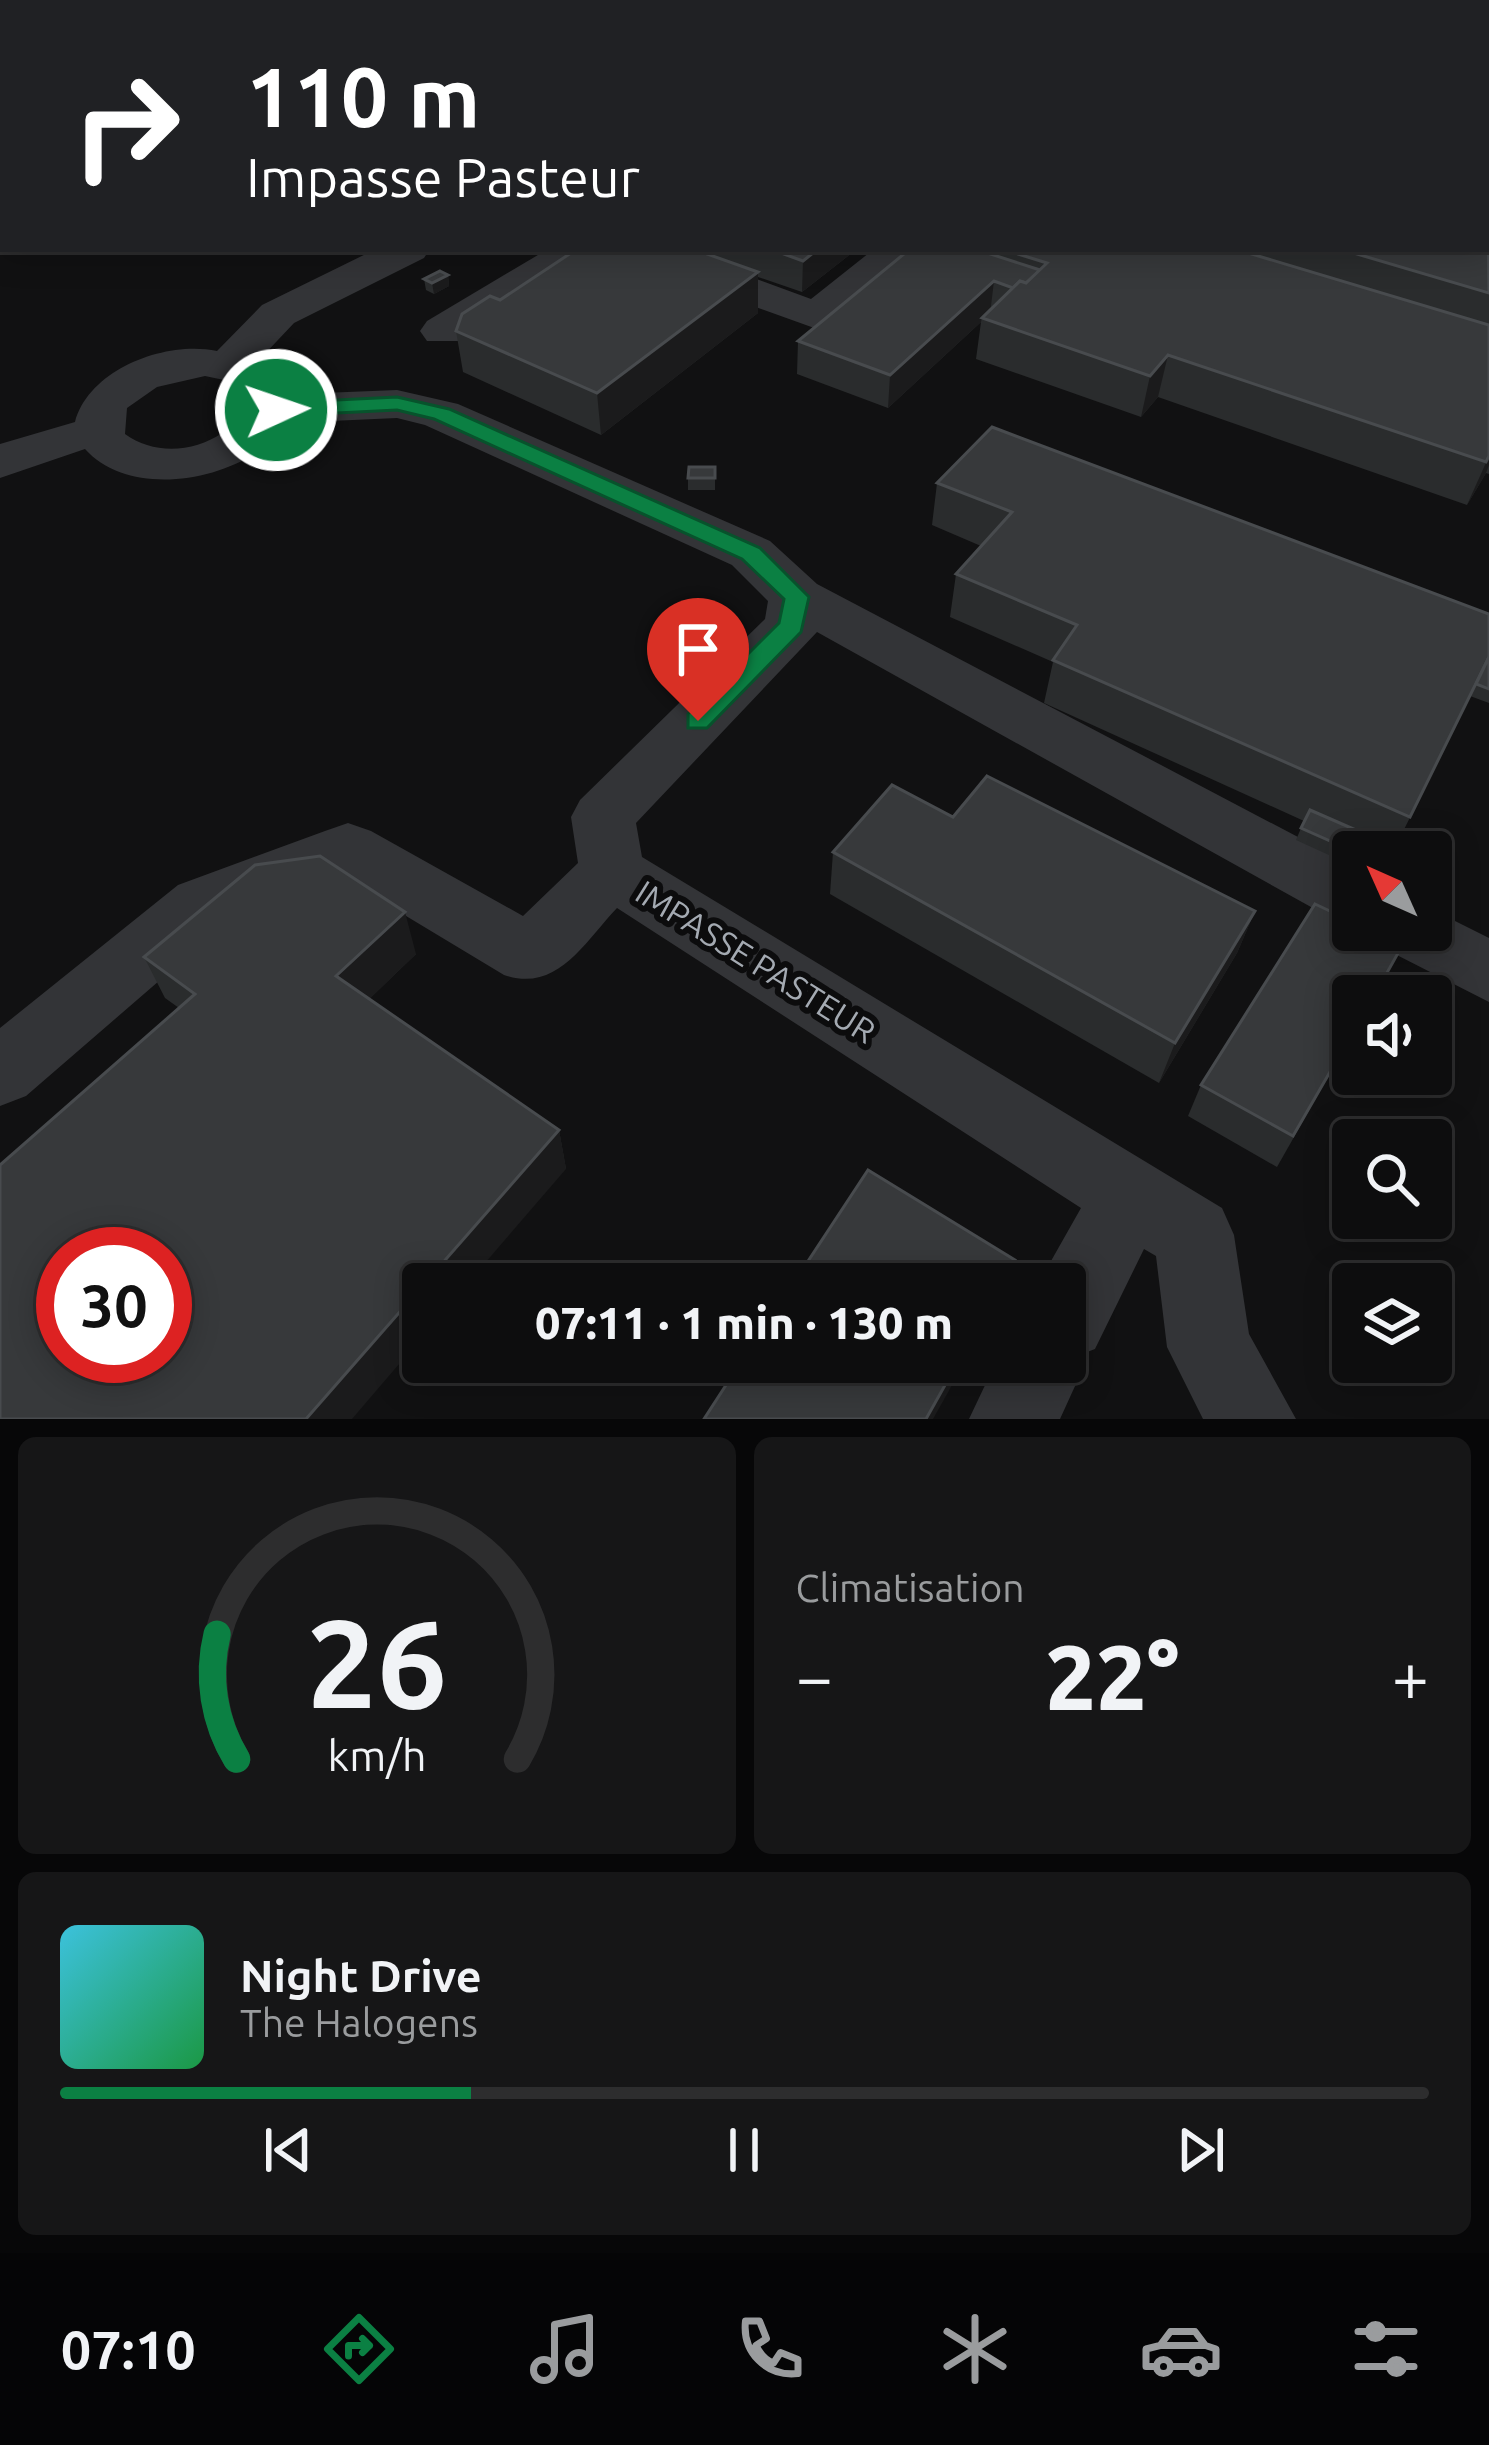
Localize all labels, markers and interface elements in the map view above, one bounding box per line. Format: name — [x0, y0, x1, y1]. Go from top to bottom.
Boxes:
icon: right — [48, 48, 204, 204]
text: 110 m — [246, 49, 480, 143]
text: Impasse Pasteur — [246, 147, 640, 207]
position arrow — [213, 347, 339, 473]
pin — [647, 598, 749, 721]
icon: arrive — [665, 616, 731, 682]
north arrow — [1332, 831, 1452, 951]
map controls — [1332, 831, 1452, 1383]
street label: IMPASSE PASTEUR — [629, 872, 883, 1050]
button: sound — [1332, 975, 1452, 1095]
button: search — [1332, 1119, 1452, 1239]
speed limit sign: 30 — [36, 1227, 192, 1383]
button: layers — [1332, 1263, 1452, 1383]
text: 07:11 · 1 min · 130 m — [535, 1297, 953, 1348]
text: Climatisation — [796, 1566, 1024, 1609]
text: 26 — [306, 1592, 447, 1732]
text: 22° — [1045, 1626, 1179, 1727]
text: − — [796, 1639, 833, 1713]
text: + — [1392, 1639, 1429, 1713]
text: km/h — [327, 1730, 426, 1778]
text: Night Drive — [240, 1950, 482, 2001]
text: The Halogens — [240, 2001, 478, 2044]
icon: previous — [255, 2117, 321, 2183]
icon: pause — [711, 2117, 777, 2183]
icon: next — [1168, 2117, 1234, 2183]
icon: directions — [317, 2307, 401, 2391]
icon: music — [523, 2307, 607, 2391]
icon: phone — [728, 2307, 812, 2391]
icon: climate — [933, 2307, 1017, 2391]
icon: car — [1139, 2307, 1223, 2391]
icon: filters — [1344, 2307, 1428, 2391]
text: 07:10 — [61, 2319, 196, 2379]

